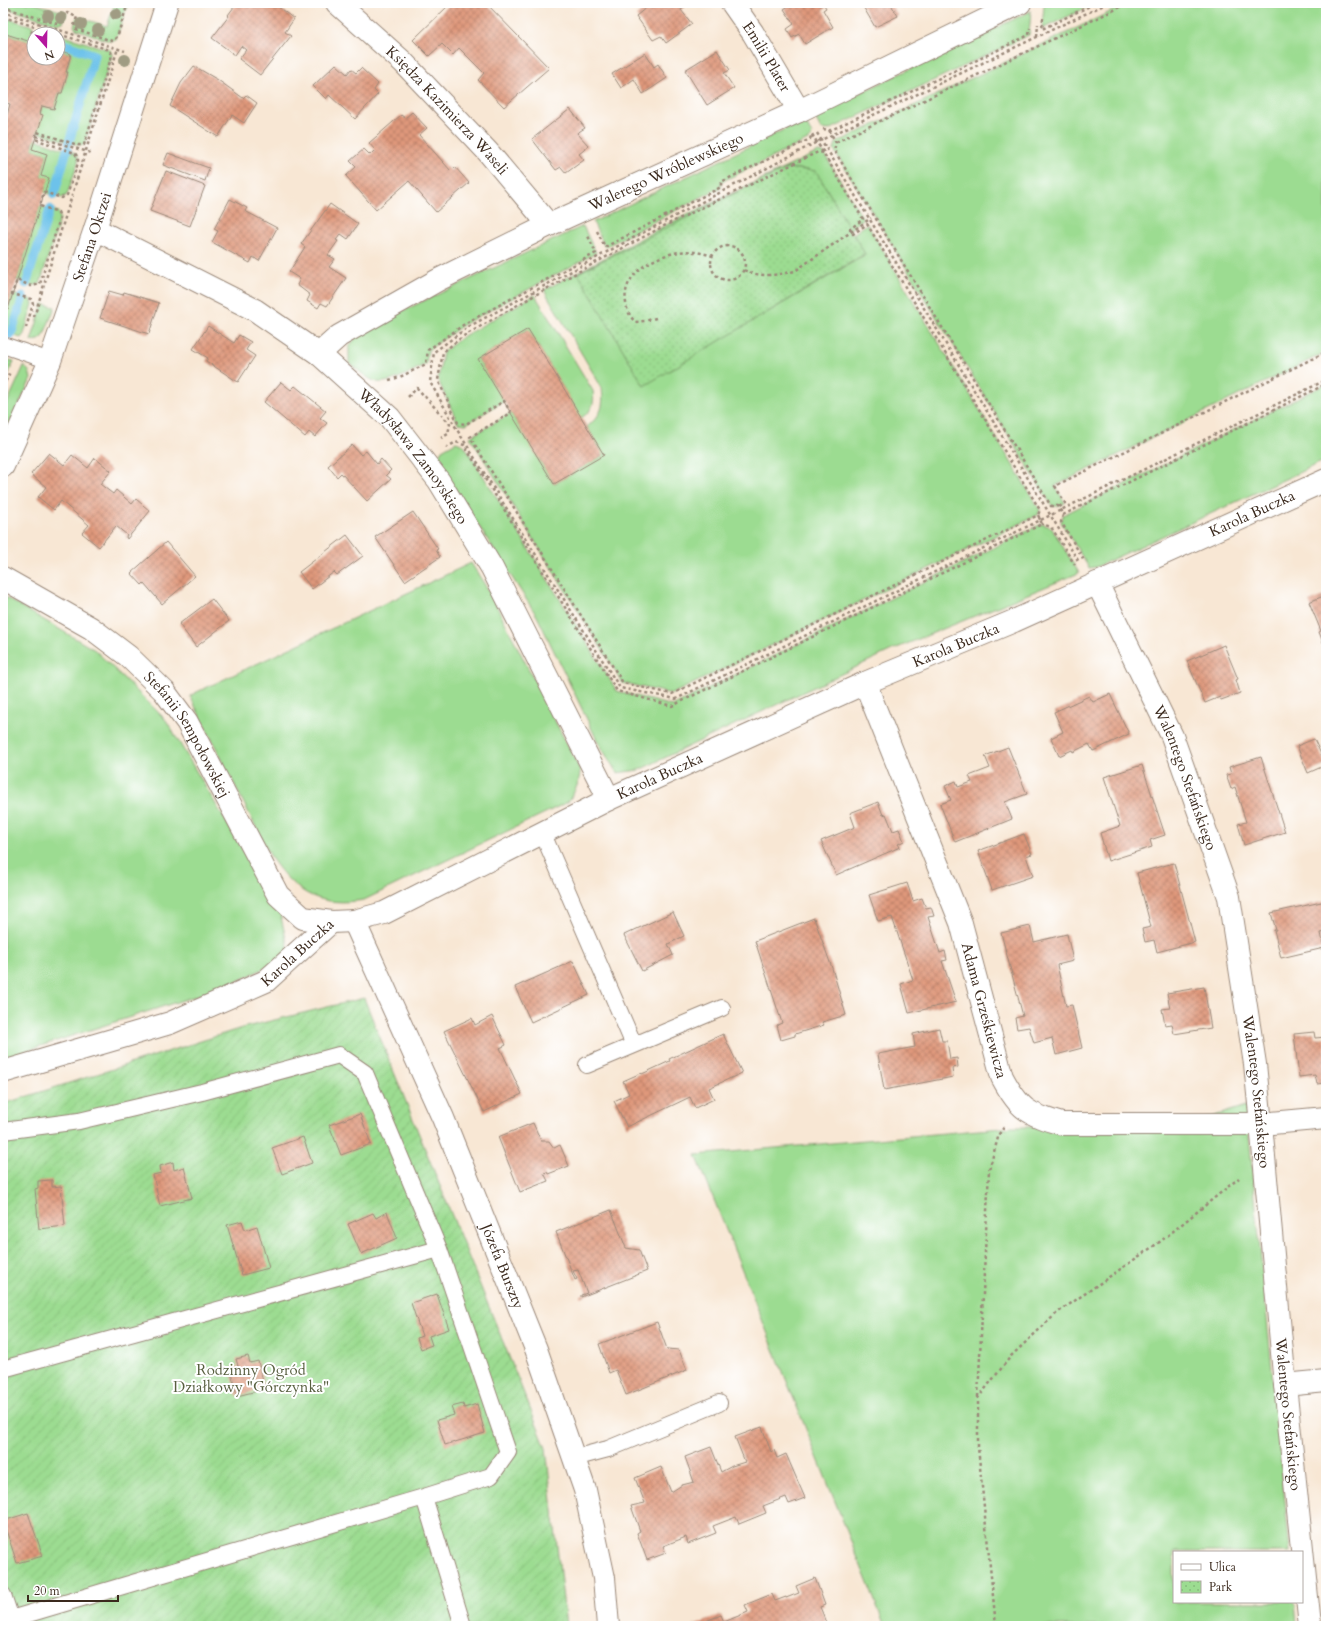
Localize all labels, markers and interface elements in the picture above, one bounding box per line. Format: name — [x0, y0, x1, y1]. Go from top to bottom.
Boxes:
street label: Emilii Plater — [738, 17, 796, 96]
north arrow — [26, 26, 66, 66]
street label: Księdza Kazimierza Waseli — [382, 41, 513, 179]
text: N — [42, 46, 56, 64]
street label: Walerego Wróblewskiego — [584, 128, 747, 216]
street label: Stefana Okrzei — [68, 190, 116, 284]
street label: Władysława Zamoyskiego — [353, 383, 473, 528]
street label: Karola Buczka — [1206, 485, 1298, 542]
street label: Karola Buczka — [910, 618, 1003, 672]
street label: Stefanii Sempołowskiej — [140, 667, 235, 801]
street label: Walentego Stefańskiego — [1148, 701, 1222, 853]
street label: Karola Buczka — [614, 748, 706, 804]
street label: Karola Buczka — [256, 914, 338, 991]
street label: Adama Grześkiewicza — [957, 940, 1012, 1081]
street label: Walentego Stefańskiego — [1237, 1013, 1275, 1169]
street label: Józefa Burszty — [476, 1219, 529, 1312]
street label: Walentego Stefańskiego — [1271, 1336, 1306, 1492]
park label: Rodzinny Ogród Działkowy "Górczynka" — [173, 1360, 329, 1397]
legend — [1173, 1551, 1303, 1603]
text: Ulica — [1209, 1559, 1237, 1575]
scale bar — [28, 1577, 118, 1603]
text: Park — [1209, 1579, 1233, 1595]
text: 20 m — [34, 1583, 61, 1599]

